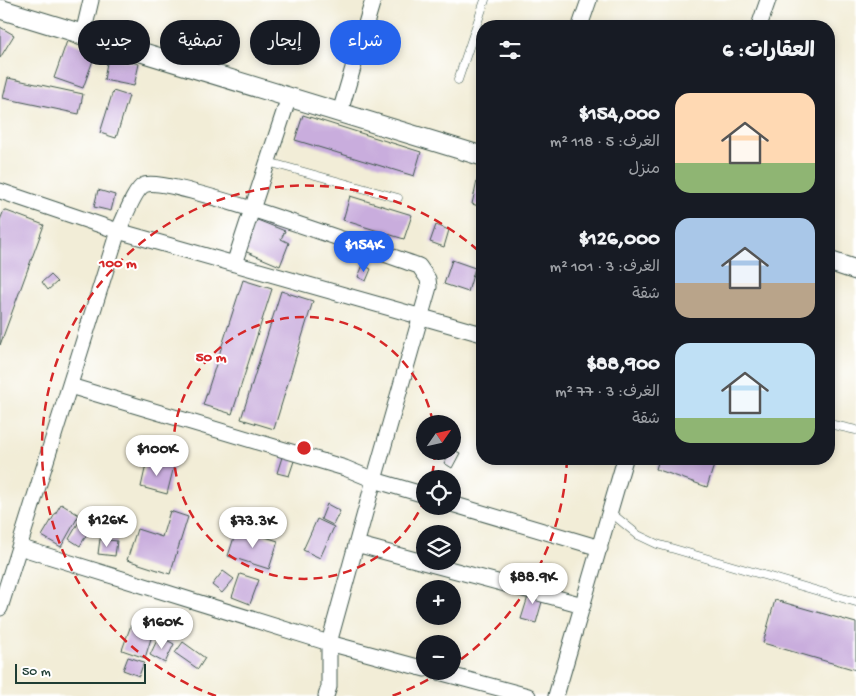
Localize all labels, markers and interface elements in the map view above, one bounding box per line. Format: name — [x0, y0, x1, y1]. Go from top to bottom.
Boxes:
chip: جديد — [78, 20, 150, 65]
chip: تصفية — [160, 20, 240, 65]
chip: إيجار — [250, 20, 320, 65]
chip: شراء — [330, 20, 401, 65]
icon: filters — [496, 36, 524, 64]
text: العقارات: 6 — [722, 40, 815, 65]
text: $154,000 — [579, 103, 660, 128]
icon: home — [715, 113, 775, 173]
text: الغرف: 5 · 118 m² — [550, 134, 660, 153]
text: منزل — [628, 161, 660, 180]
text: $126,000 — [579, 228, 660, 253]
pin: $154K — [329, 230, 399, 273]
text: $154K — [345, 237, 383, 256]
icon: home — [715, 238, 775, 298]
text: 100 m — [98, 255, 137, 273]
text: الغرف: 3 · 101 m² — [550, 259, 660, 278]
text: شقة — [632, 286, 660, 305]
text: 50 m — [196, 349, 227, 367]
text: $88,900 — [587, 353, 660, 378]
icon: home — [715, 363, 775, 423]
text: الغرف: 3 · 77 m² — [555, 384, 660, 403]
text: شقة — [632, 411, 660, 430]
north arrow — [416, 415, 461, 460]
map controls — [416, 415, 461, 680]
pin: $100K — [122, 434, 192, 477]
centre of rings — [295, 439, 313, 457]
text: $100K — [137, 441, 177, 460]
button: locate — [416, 470, 461, 515]
pin: $126K — [72, 506, 142, 548]
pin: $73.3K — [212, 506, 294, 549]
text: $126K — [88, 512, 126, 531]
text: $73.3K — [230, 513, 276, 532]
button: layers — [416, 525, 461, 570]
pin: $88.9K — [492, 562, 574, 605]
text: $88.9K — [510, 569, 556, 588]
button: + — [416, 580, 461, 625]
pin: $160K — [127, 608, 197, 650]
text: $160K — [142, 614, 182, 633]
button: − — [416, 635, 461, 680]
scale bar — [15, 661, 146, 684]
text: 50 m — [22, 664, 51, 681]

